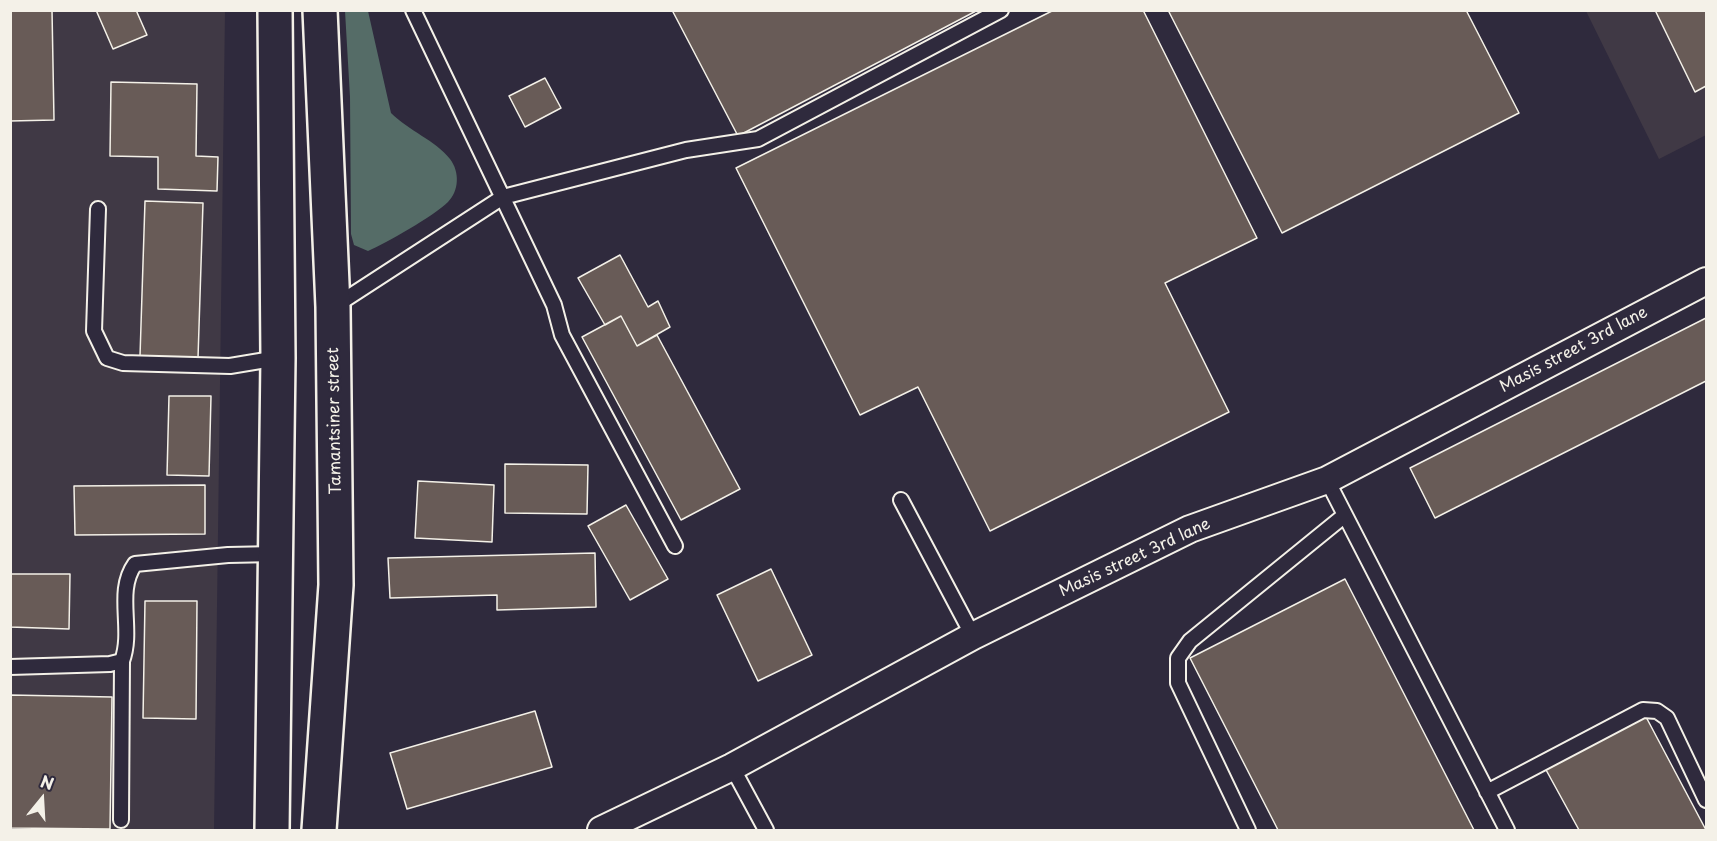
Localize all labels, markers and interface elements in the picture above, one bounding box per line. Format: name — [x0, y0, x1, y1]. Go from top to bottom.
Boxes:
street label: Masis street 3rd lane — [1497, 303, 1651, 397]
street label: Tamantsiner street — [324, 347, 346, 495]
street label: Masis street 3rd lane — [1056, 514, 1214, 602]
north arrow — [12, 769, 72, 829]
text: N — [38, 769, 57, 795]

